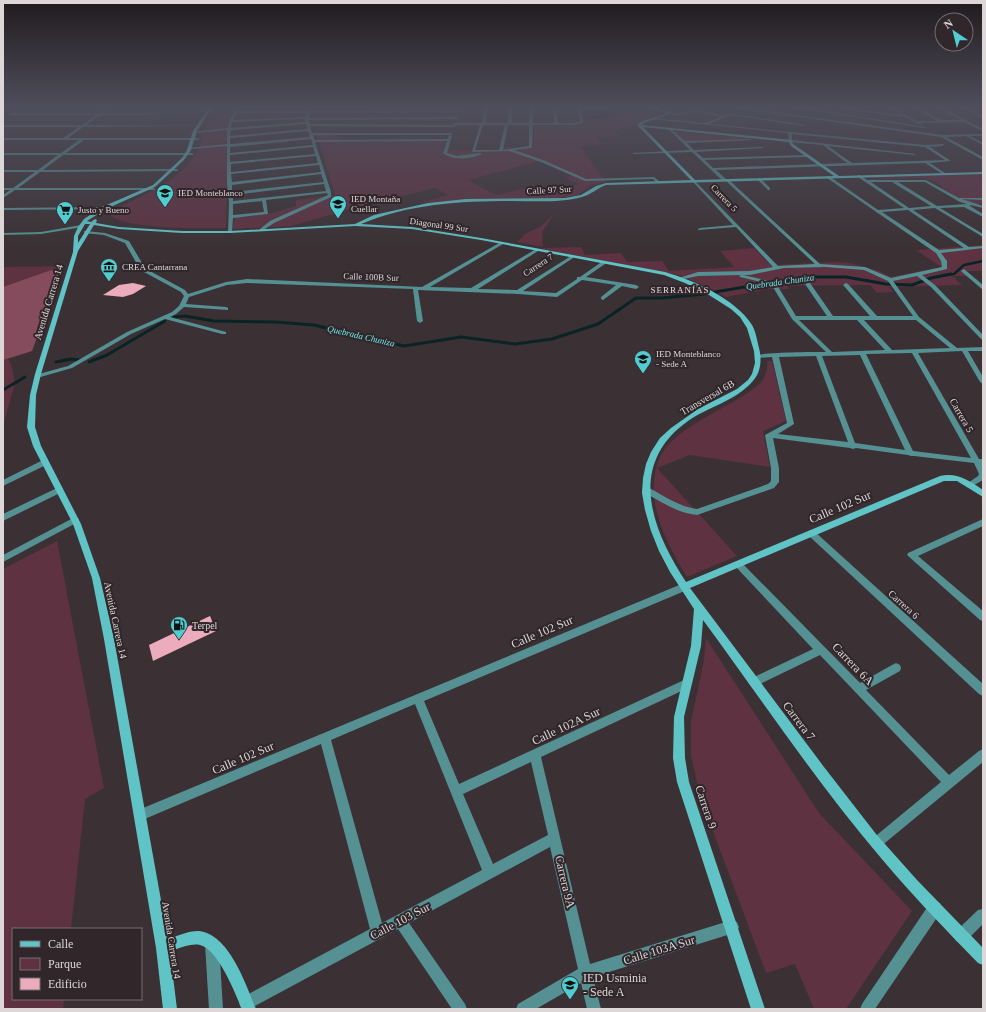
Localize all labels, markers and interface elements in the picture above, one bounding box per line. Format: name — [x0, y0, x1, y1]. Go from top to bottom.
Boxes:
north arrow — [934, 12, 974, 52]
text: N — [942, 17, 955, 31]
street label: Carrera 5 — [709, 182, 740, 214]
school or university icon: IED Monteblanco — [155, 183, 175, 208]
street label: Calle 97 Sur — [526, 184, 572, 196]
place label: IED Monteblanco — [178, 188, 243, 198]
school or university icon: IED Montaña Cuellar — [328, 194, 348, 219]
place label: IED Montaña Cuellar — [351, 194, 400, 214]
supermarket icon: Justo y Bueno — [55, 200, 75, 225]
place label: Justo y Bueno — [78, 205, 130, 215]
street label: Diagonal 99 Sur — [409, 216, 469, 234]
street label: Carrera 7 — [521, 251, 555, 278]
museum icon: CREA Cantarrana — [99, 257, 119, 282]
place label: CREA Cantarrana — [122, 262, 187, 272]
street label: Avenida Carrera 14 — [32, 263, 65, 341]
street label: Calle 100B Sur — [343, 271, 399, 283]
water label: Quebrada Chuniza — [745, 272, 815, 292]
district label: SERRANÍAS — [650, 285, 710, 295]
water label: Quebrada Chuniza — [326, 323, 396, 349]
school or university icon: IED Monteblanco - Sede A — [633, 349, 653, 374]
place label: IED Monteblanco - Sede A — [656, 349, 721, 369]
street label: Transversal 6B — [678, 377, 736, 417]
street label: Carrera 5 — [947, 396, 976, 434]
street label: Calle 102 Sur — [807, 488, 873, 526]
street label: Avenida Carrera 14 — [102, 581, 129, 659]
street label: Carrera 6 — [886, 588, 921, 621]
street label: Calle 102 Sur — [509, 613, 575, 651]
fuel station icon: Terpel — [169, 615, 189, 640]
place label: Terpel — [192, 620, 218, 631]
street label: Carrera 6A — [829, 640, 877, 688]
street label: Carrera 7 — [780, 699, 818, 743]
street label: Calle 102A Sur — [530, 704, 602, 748]
street label: Calle 102 Sur — [210, 739, 276, 777]
street label: Carrera 9 — [692, 783, 720, 831]
street label: Carrera 9A — [552, 854, 578, 910]
street label: Calle 103 Sur — [368, 899, 432, 943]
street label: Avenida Carrera 14 — [160, 901, 183, 980]
legend — [12, 928, 142, 1000]
street label: Calle 103A Sur — [622, 932, 696, 968]
text: Calle — [48, 937, 73, 951]
text: Parque — [48, 957, 81, 971]
place label: IED Usminia - Sede A — [583, 971, 647, 999]
school or university icon: IED Usminia - Sede A — [560, 975, 580, 1000]
text: Edificio — [48, 977, 87, 991]

